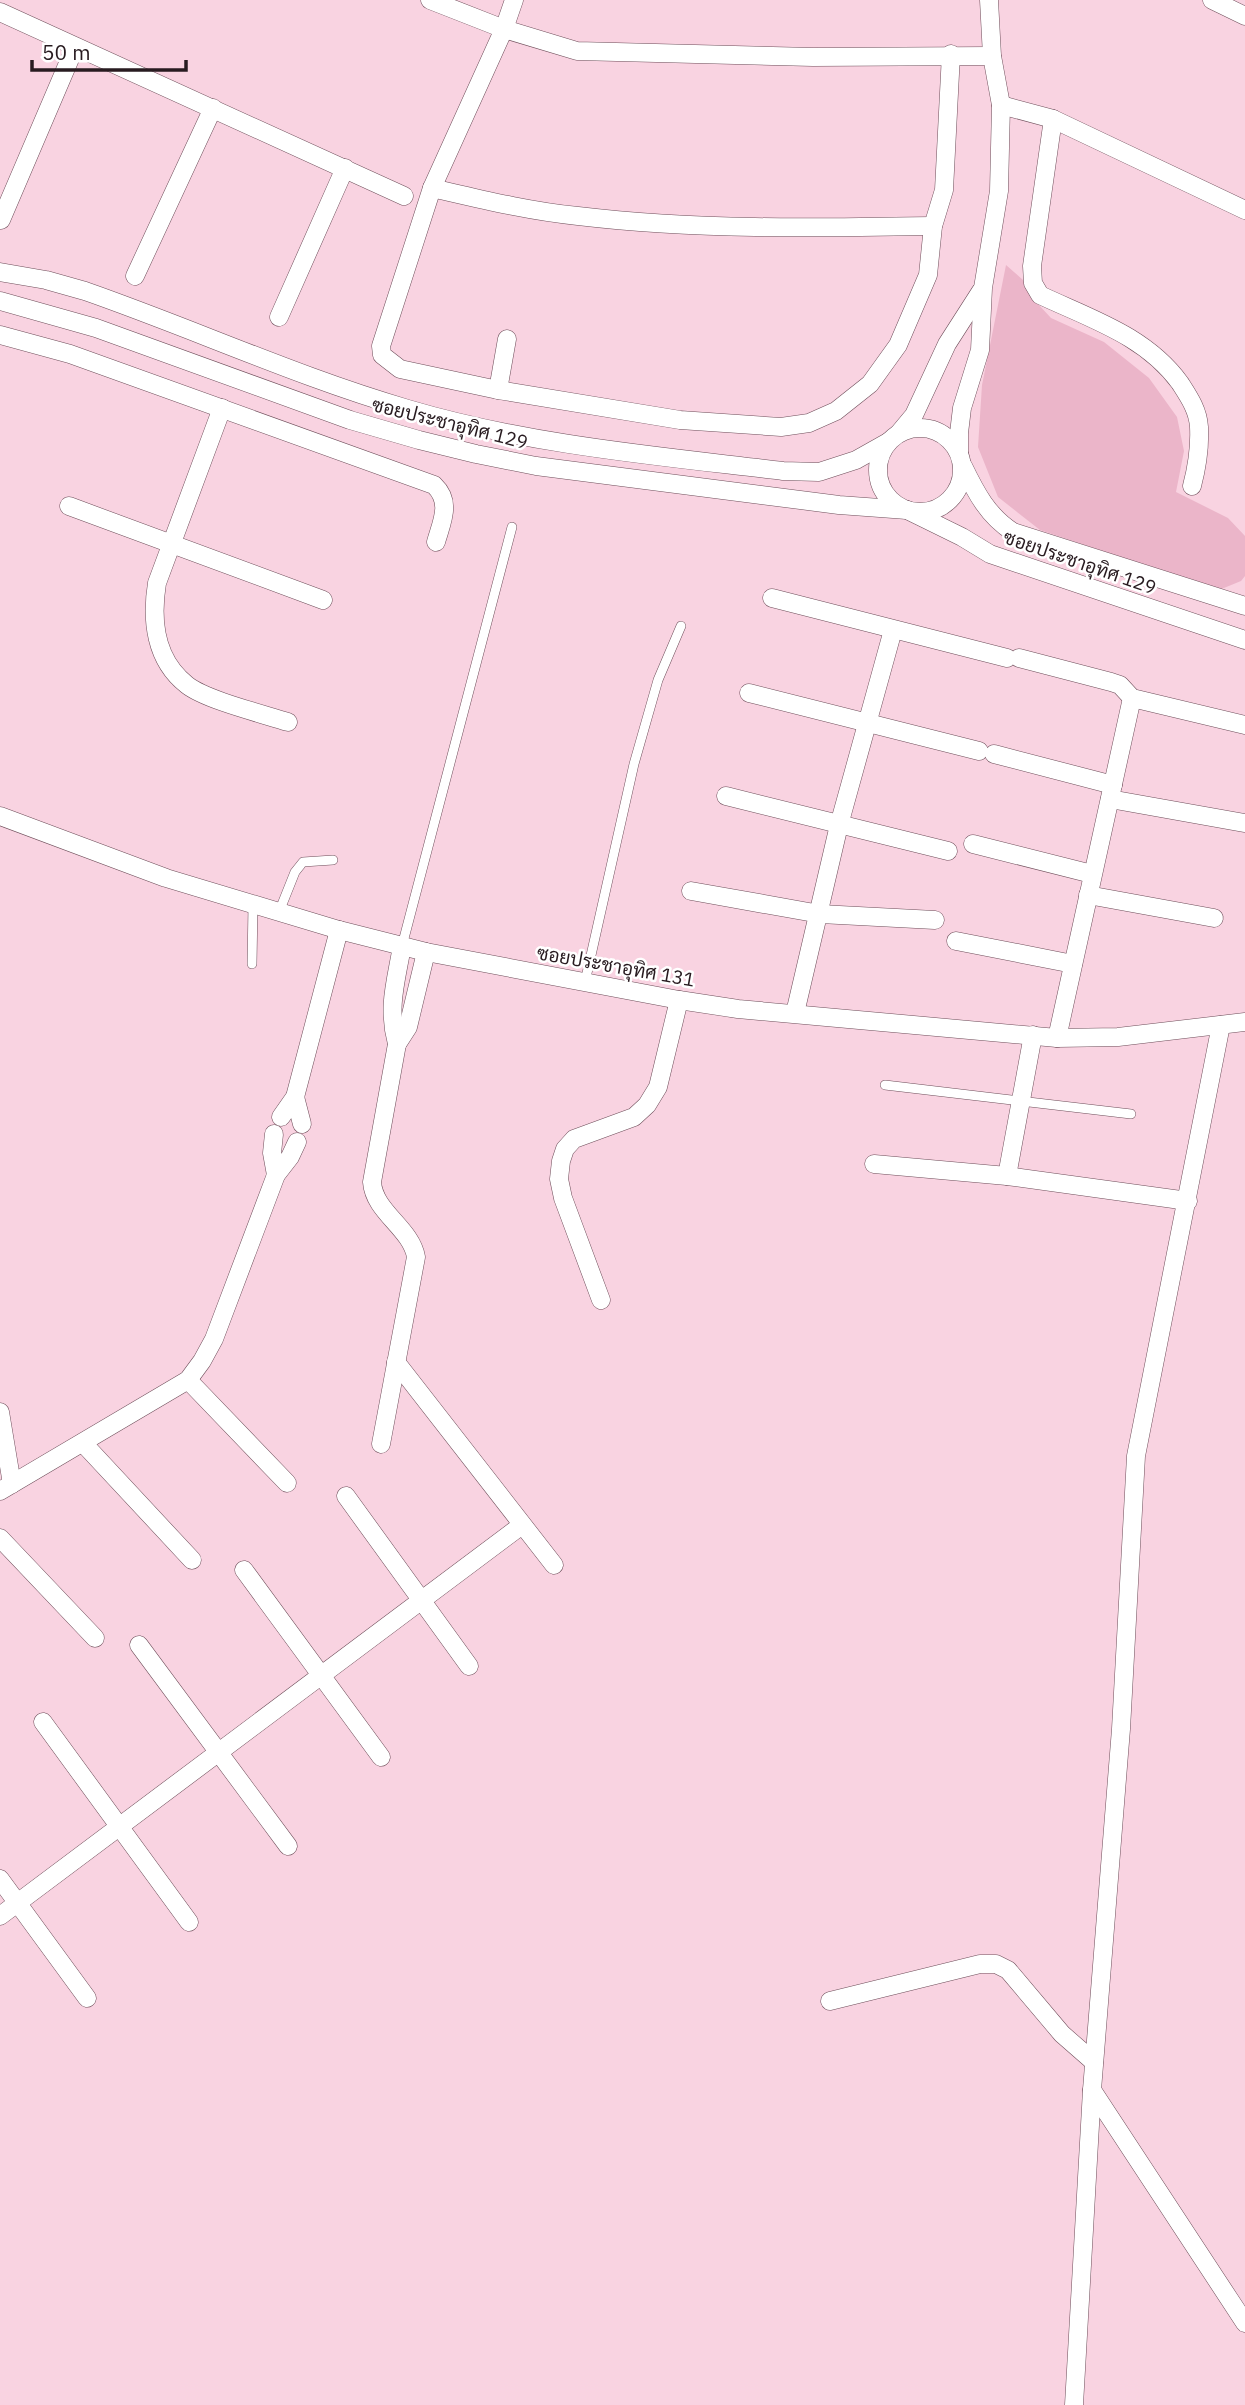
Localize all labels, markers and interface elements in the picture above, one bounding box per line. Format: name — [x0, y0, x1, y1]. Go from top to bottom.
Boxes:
scale bar — [32, 28, 186, 72]
text: 50 m — [42, 38, 91, 66]
street label: ซอยประชาอุทิศ 129 — [369, 392, 531, 455]
street label: ซอยประชาอุทิศ 129 — [1000, 525, 1160, 600]
street label: ซอยประชาอุทิศ 131 — [535, 940, 697, 993]

